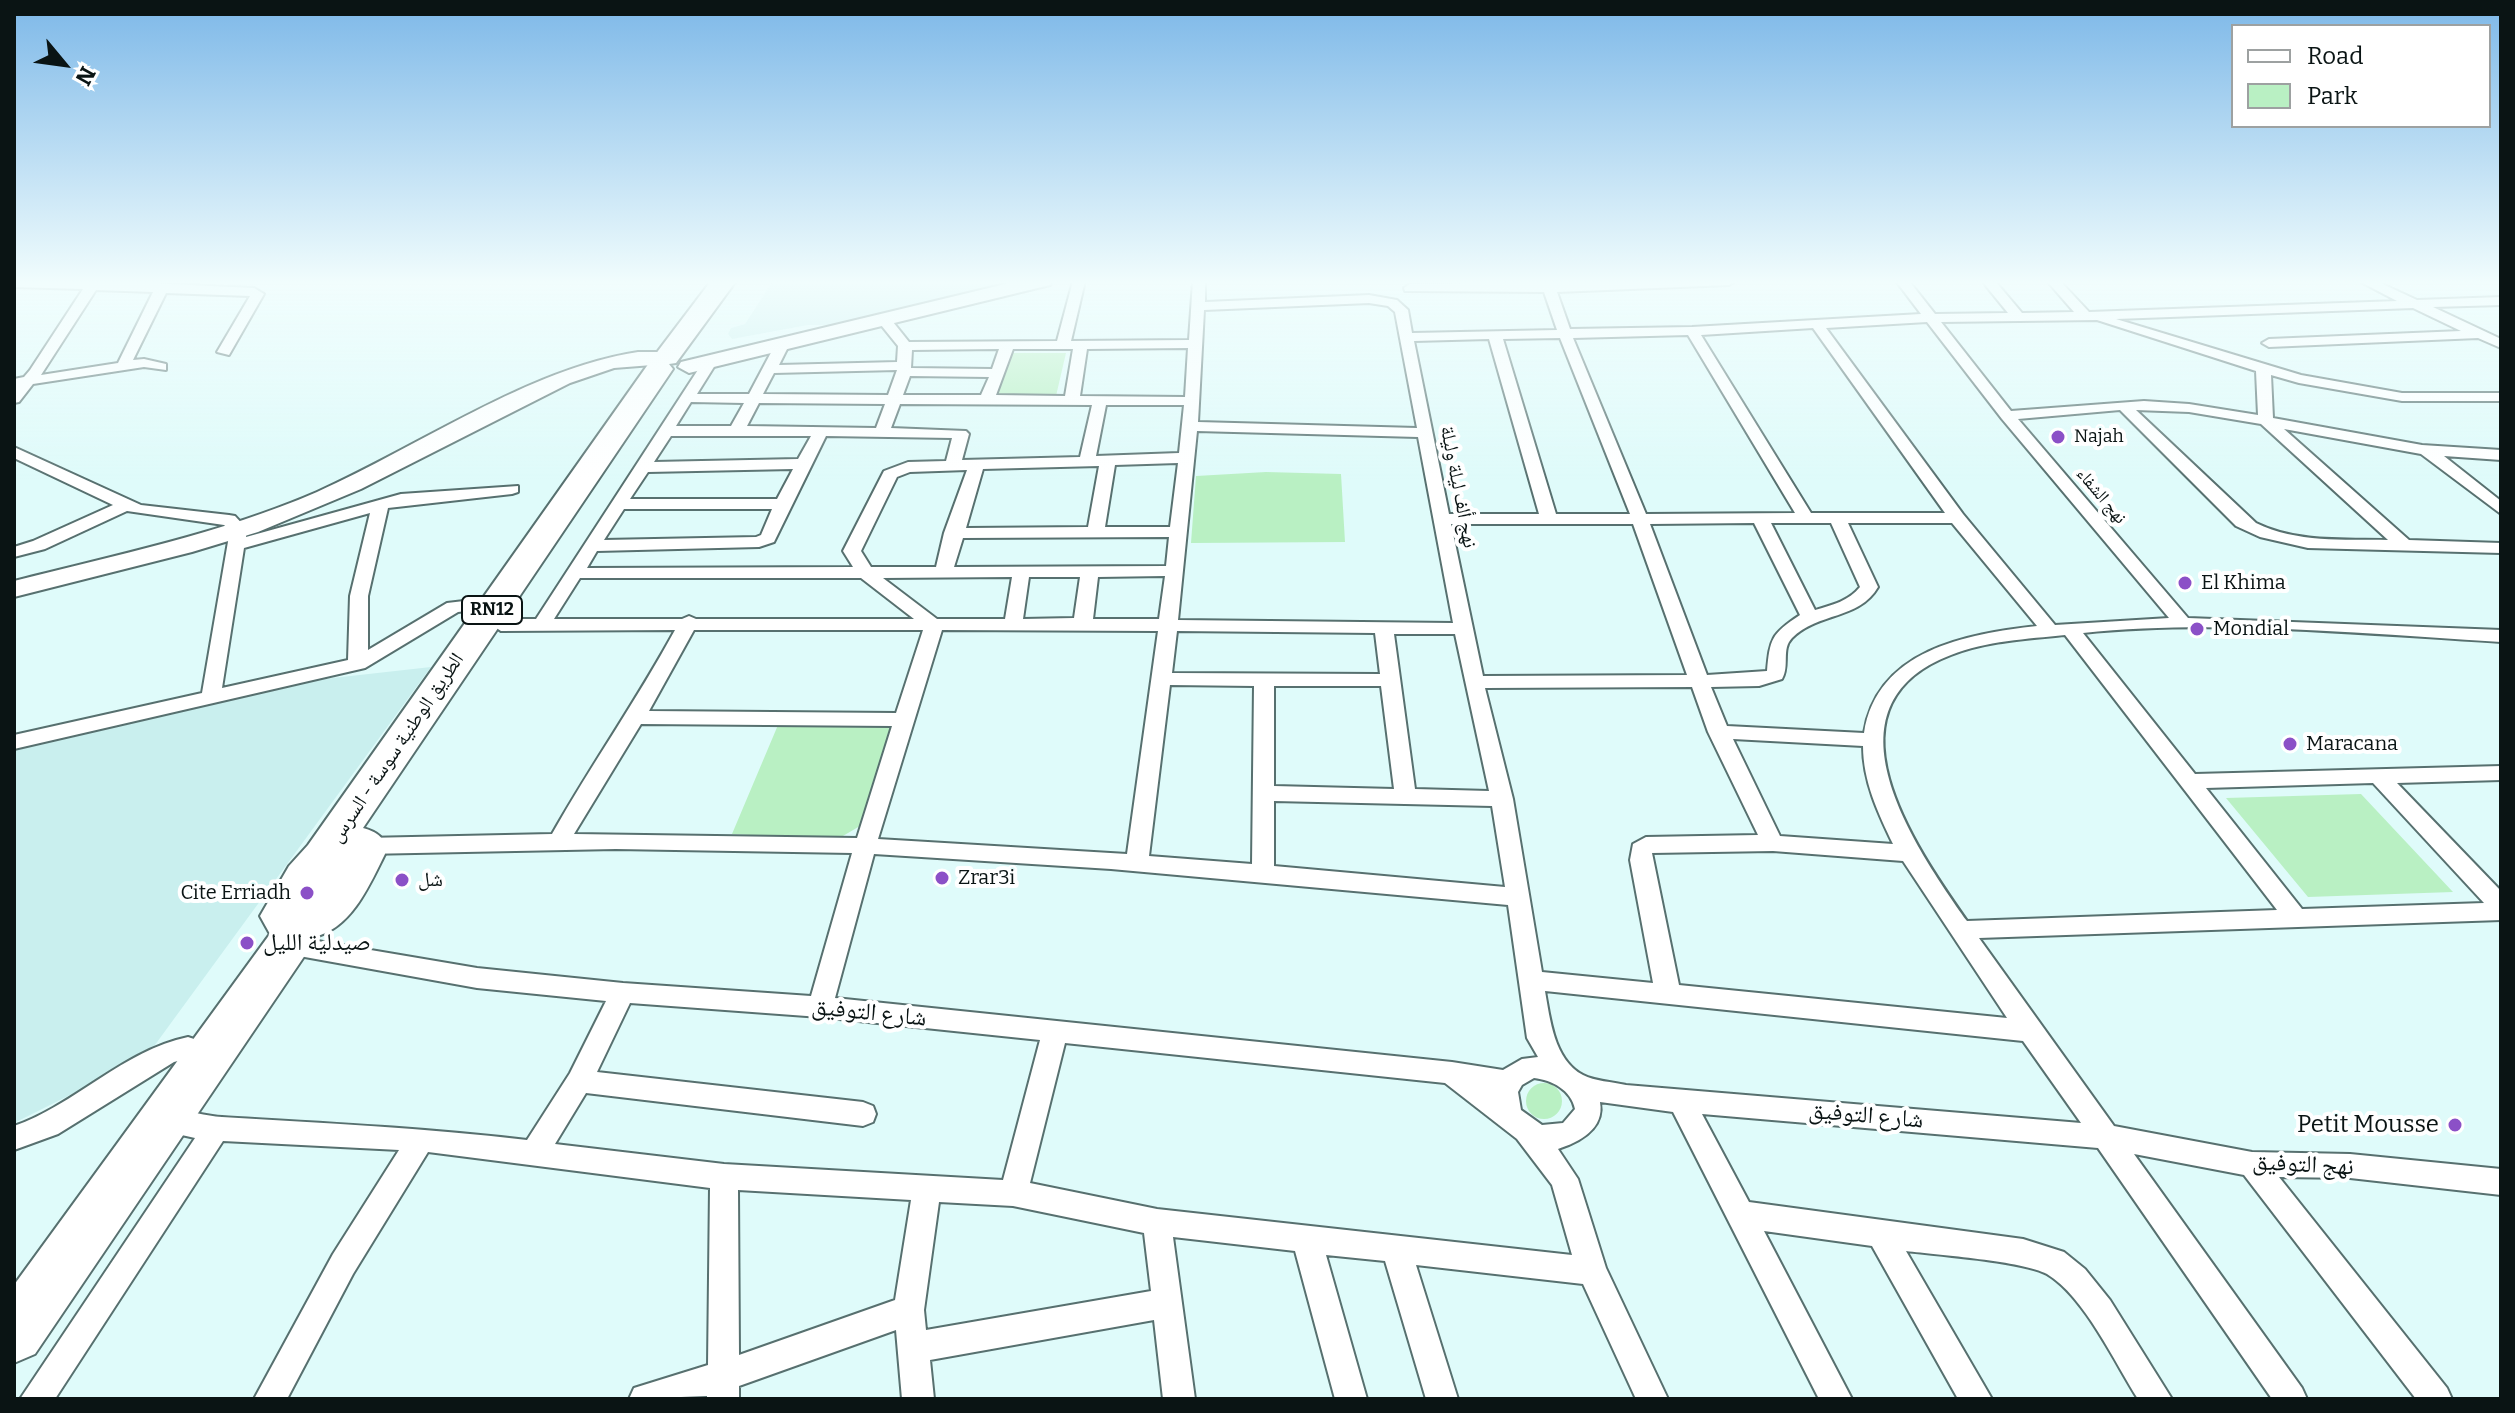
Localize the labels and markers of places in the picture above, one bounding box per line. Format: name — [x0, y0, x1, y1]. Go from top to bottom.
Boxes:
place label: Najah — [2074, 426, 2124, 448]
marker: Najah — [2049, 428, 2067, 446]
place label: El Khima — [2201, 571, 2286, 595]
marker: El Khima — [2176, 574, 2194, 592]
place label: Mondial — [2213, 617, 2289, 641]
marker: Mondial — [2188, 620, 2206, 638]
place label: Maracana — [2306, 732, 2398, 756]
marker: Maracana — [2281, 735, 2299, 753]
place label: Zrar3i — [958, 866, 1015, 890]
place label: شل — [418, 868, 443, 892]
marker: Zrar3i — [933, 869, 951, 887]
marker: شل — [393, 871, 411, 889]
place label: Cite Erriadh — [181, 881, 291, 905]
marker: Cite Erriadh — [298, 884, 316, 902]
place label: صيدلية الليل — [263, 929, 371, 957]
marker: صيدلية الليل — [238, 934, 256, 952]
place label: Petit Mousse — [2297, 1111, 2439, 1139]
marker: Petit Mousse — [2446, 1116, 2464, 1134]

